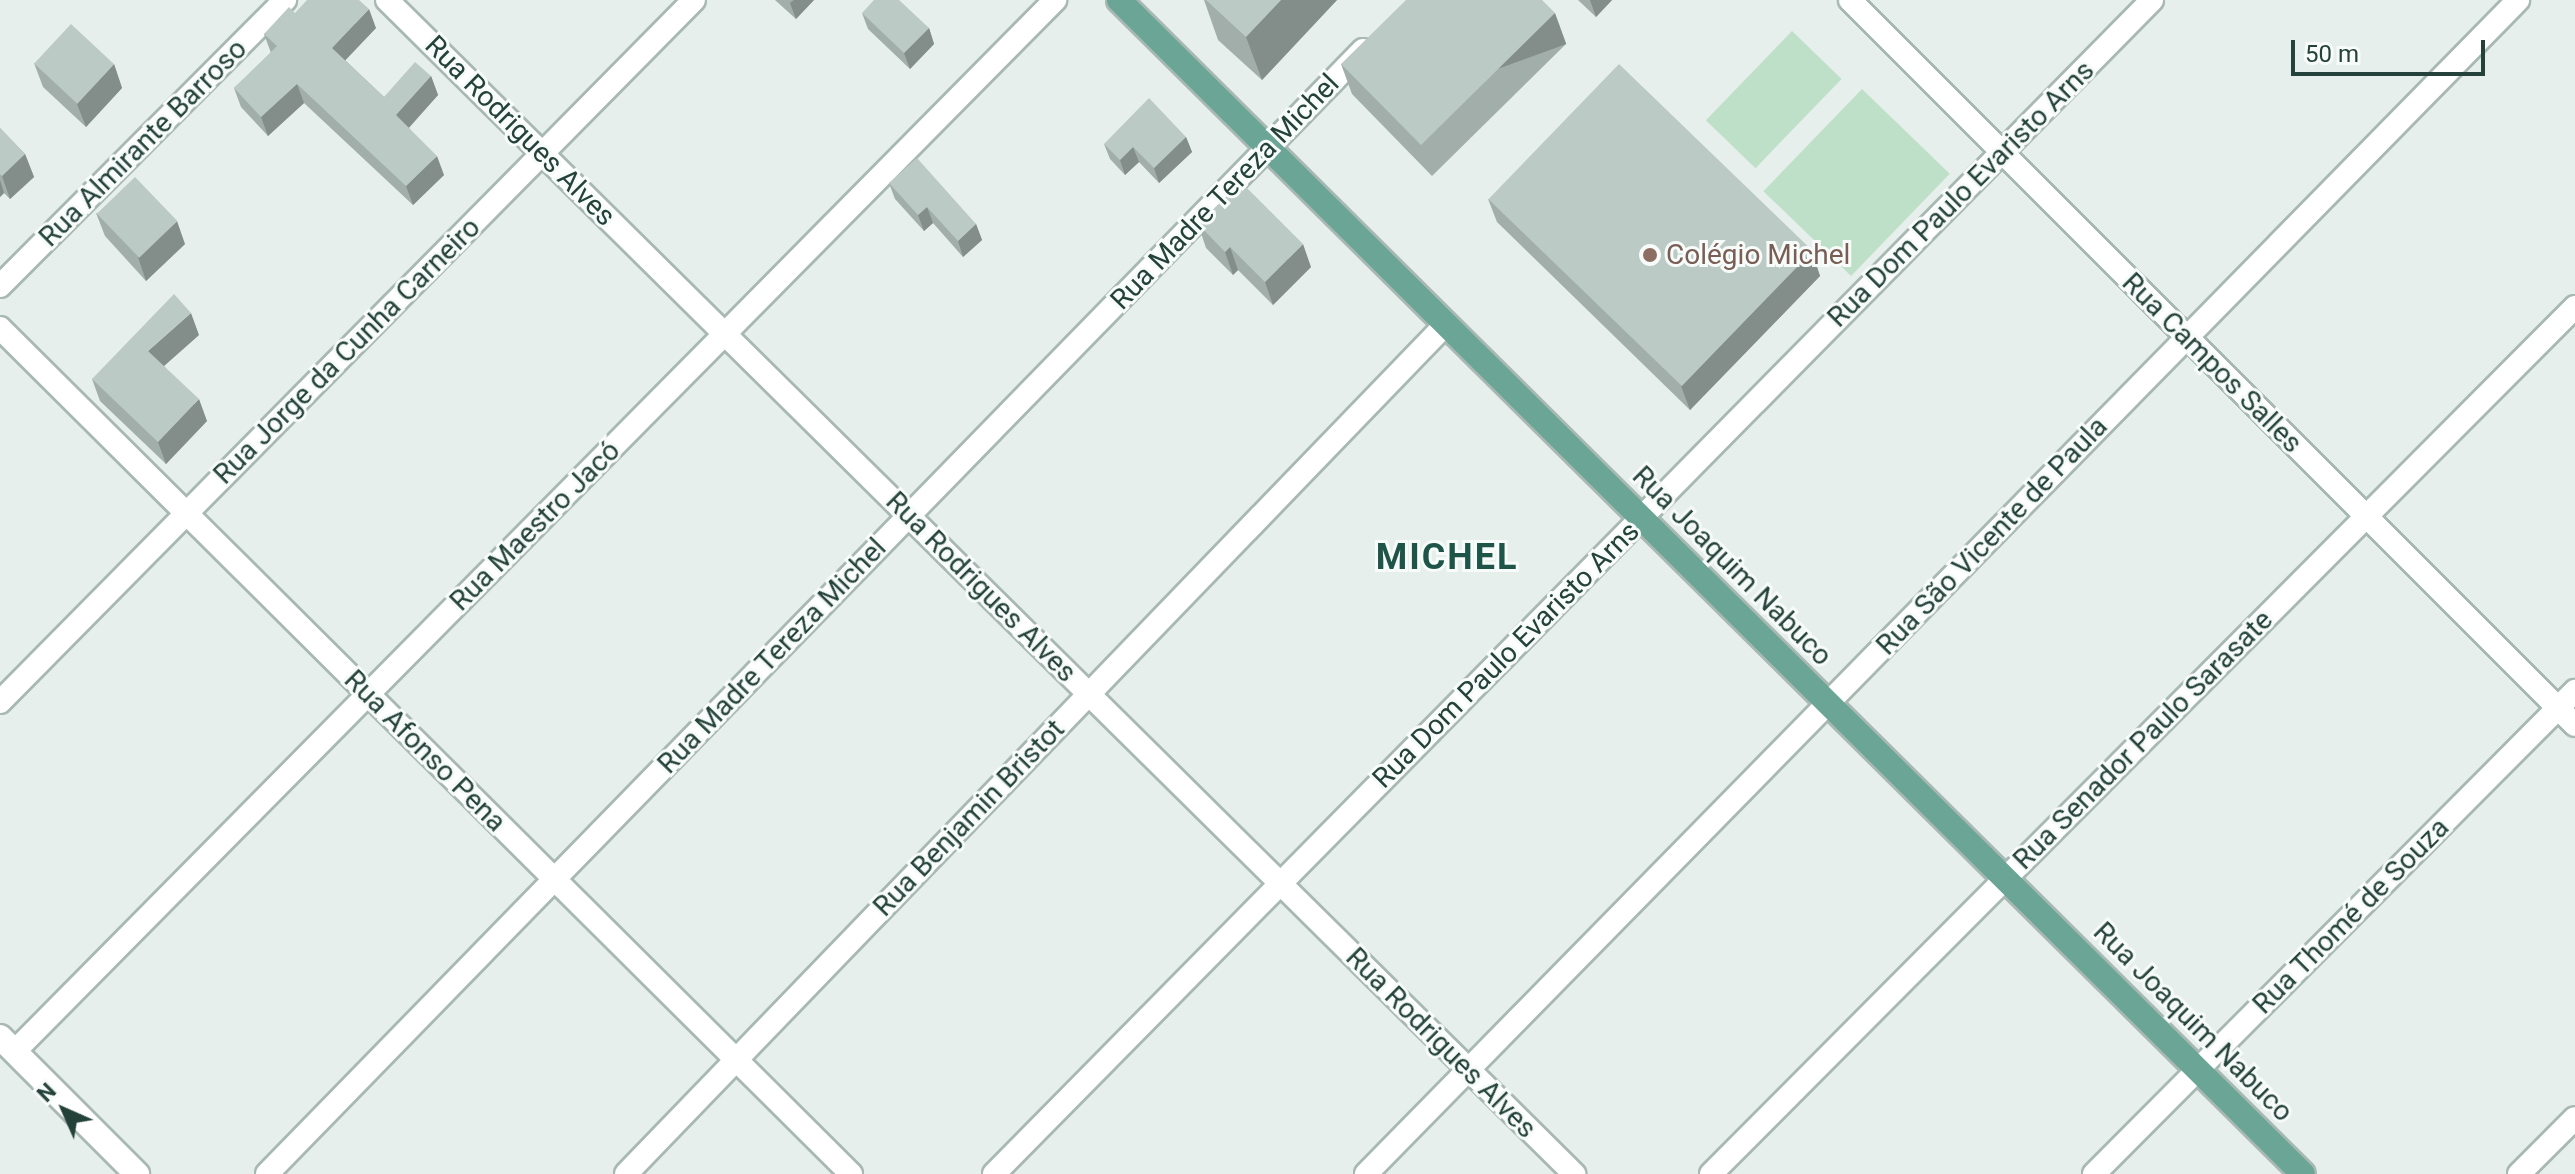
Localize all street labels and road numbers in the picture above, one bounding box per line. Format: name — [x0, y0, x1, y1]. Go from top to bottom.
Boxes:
street label: Rua Rodrigues Alves — [418, 29, 622, 233]
street label: Rua Almirante Barroso — [32, 32, 254, 254]
street label: Rua Dom Paulo Evaristo Arns — [1821, 54, 2101, 334]
street label: Rua Madre Tereza Michel — [1104, 67, 1346, 317]
street label: Rua Jorge da Cunha Carneiro — [207, 211, 487, 491]
street label: Rua Campos Salles — [2115, 266, 2309, 460]
street label: Rua São Vicente de Paula — [1869, 410, 2115, 662]
street label: Rua Maestro Jacó — [443, 434, 627, 618]
street label: Rua Joaquim Nabuco — [1625, 459, 1839, 673]
street label: Rua Rodrigues Alves — [879, 485, 1083, 689]
street label: Rua Dom Paulo Evaristo Arns — [1366, 515, 1646, 795]
street label: Rua Madre Tereza Michel — [651, 531, 893, 781]
street label: Rua Senador Paulo Sarasate — [2006, 603, 2280, 877]
street label: Rua Afonso Pena — [337, 663, 513, 839]
street label: Rua Benjamin Bristot — [866, 713, 1072, 923]
street label: Rua Thomé de Souza — [2246, 811, 2456, 1021]
street label: Rua Joaquim Nabuco — [2086, 915, 2300, 1129]
street label: Rua Rodrigues Alves — [1339, 941, 1543, 1145]

